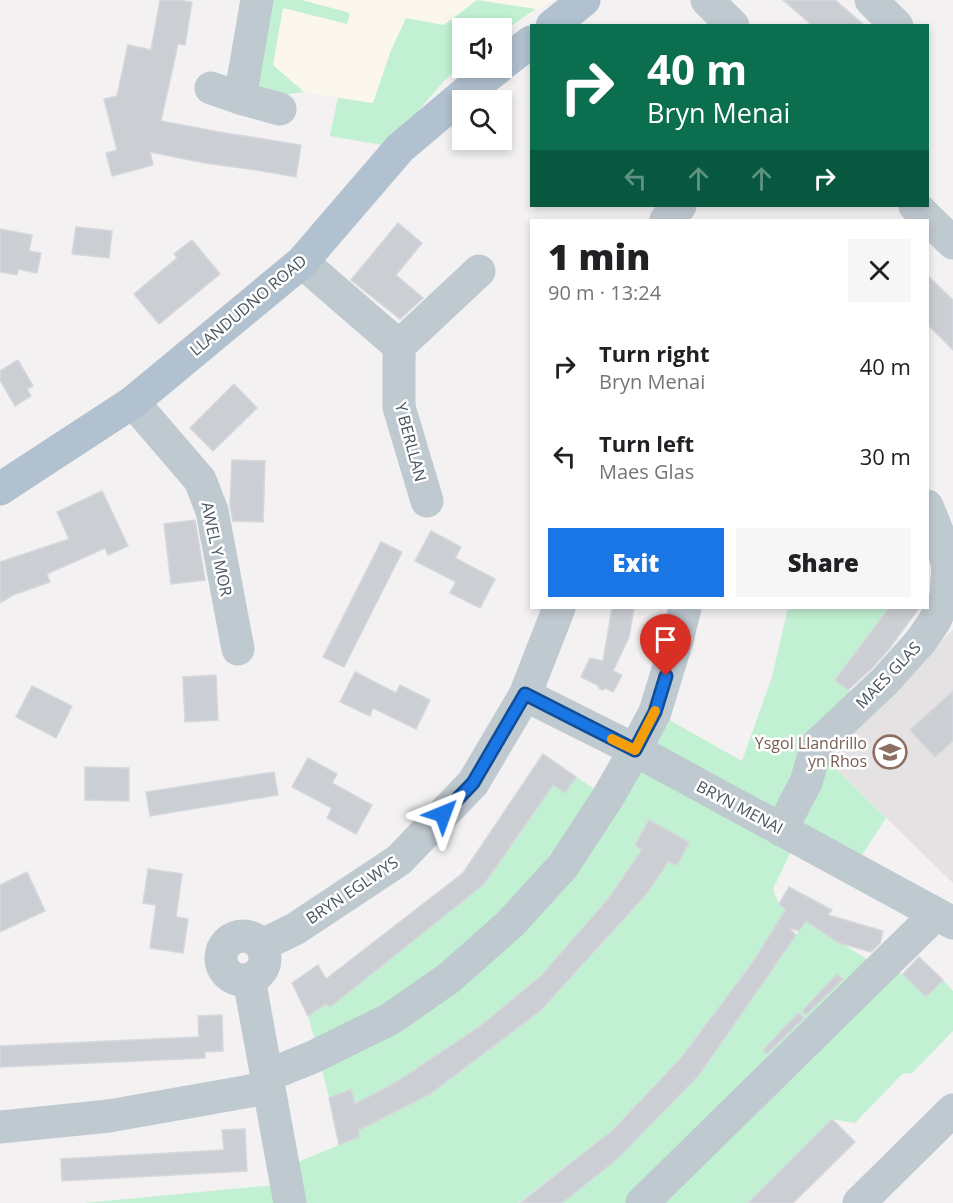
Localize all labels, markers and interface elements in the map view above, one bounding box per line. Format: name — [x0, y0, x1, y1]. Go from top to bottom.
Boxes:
map controls — [452, 18, 512, 150]
button: sound — [452, 18, 512, 78]
text: 40 m — [647, 40, 747, 97]
icon: right — [548, 48, 626, 126]
button: search — [452, 90, 512, 150]
text: Bryn Menai — [647, 94, 790, 131]
icon: left — [619, 162, 652, 195]
icon: ahead — [682, 162, 715, 195]
icon: ahead — [745, 162, 778, 195]
icon: right — [808, 162, 841, 195]
text: 1 min — [548, 232, 650, 281]
button: close — [848, 239, 911, 302]
street label: LLANDUDNO ROAD — [185, 250, 311, 360]
text: 90 m · 13:24 — [548, 279, 661, 306]
text: Turn right — [599, 338, 710, 368]
icon: right — [548, 350, 581, 383]
text: 40 m — [860, 351, 911, 381]
text: Bryn Menai — [599, 368, 705, 395]
street label: Y BERLLAN — [390, 400, 432, 484]
text: Turn left — [599, 428, 694, 458]
icon: left — [548, 440, 581, 473]
text: 30 m — [860, 441, 911, 471]
text: Maes Glas — [599, 458, 694, 485]
street label: AWEL Y MOR — [196, 500, 238, 598]
button: Exit — [548, 528, 724, 597]
button: Share — [736, 528, 911, 597]
pin — [640, 614, 691, 676]
icon: arrive — [649, 623, 682, 656]
street label: MAES GLAS — [850, 637, 926, 713]
place label: Ysgol Llandrillo yn Rhos — [755, 732, 867, 772]
school or university icon: Ysgol Llandrillo yn Rhos — [872, 734, 908, 770]
street label: BRYN MENAI — [693, 775, 787, 839]
position arrow — [411, 782, 475, 846]
street label: BRYN EGLWYS — [302, 851, 403, 929]

